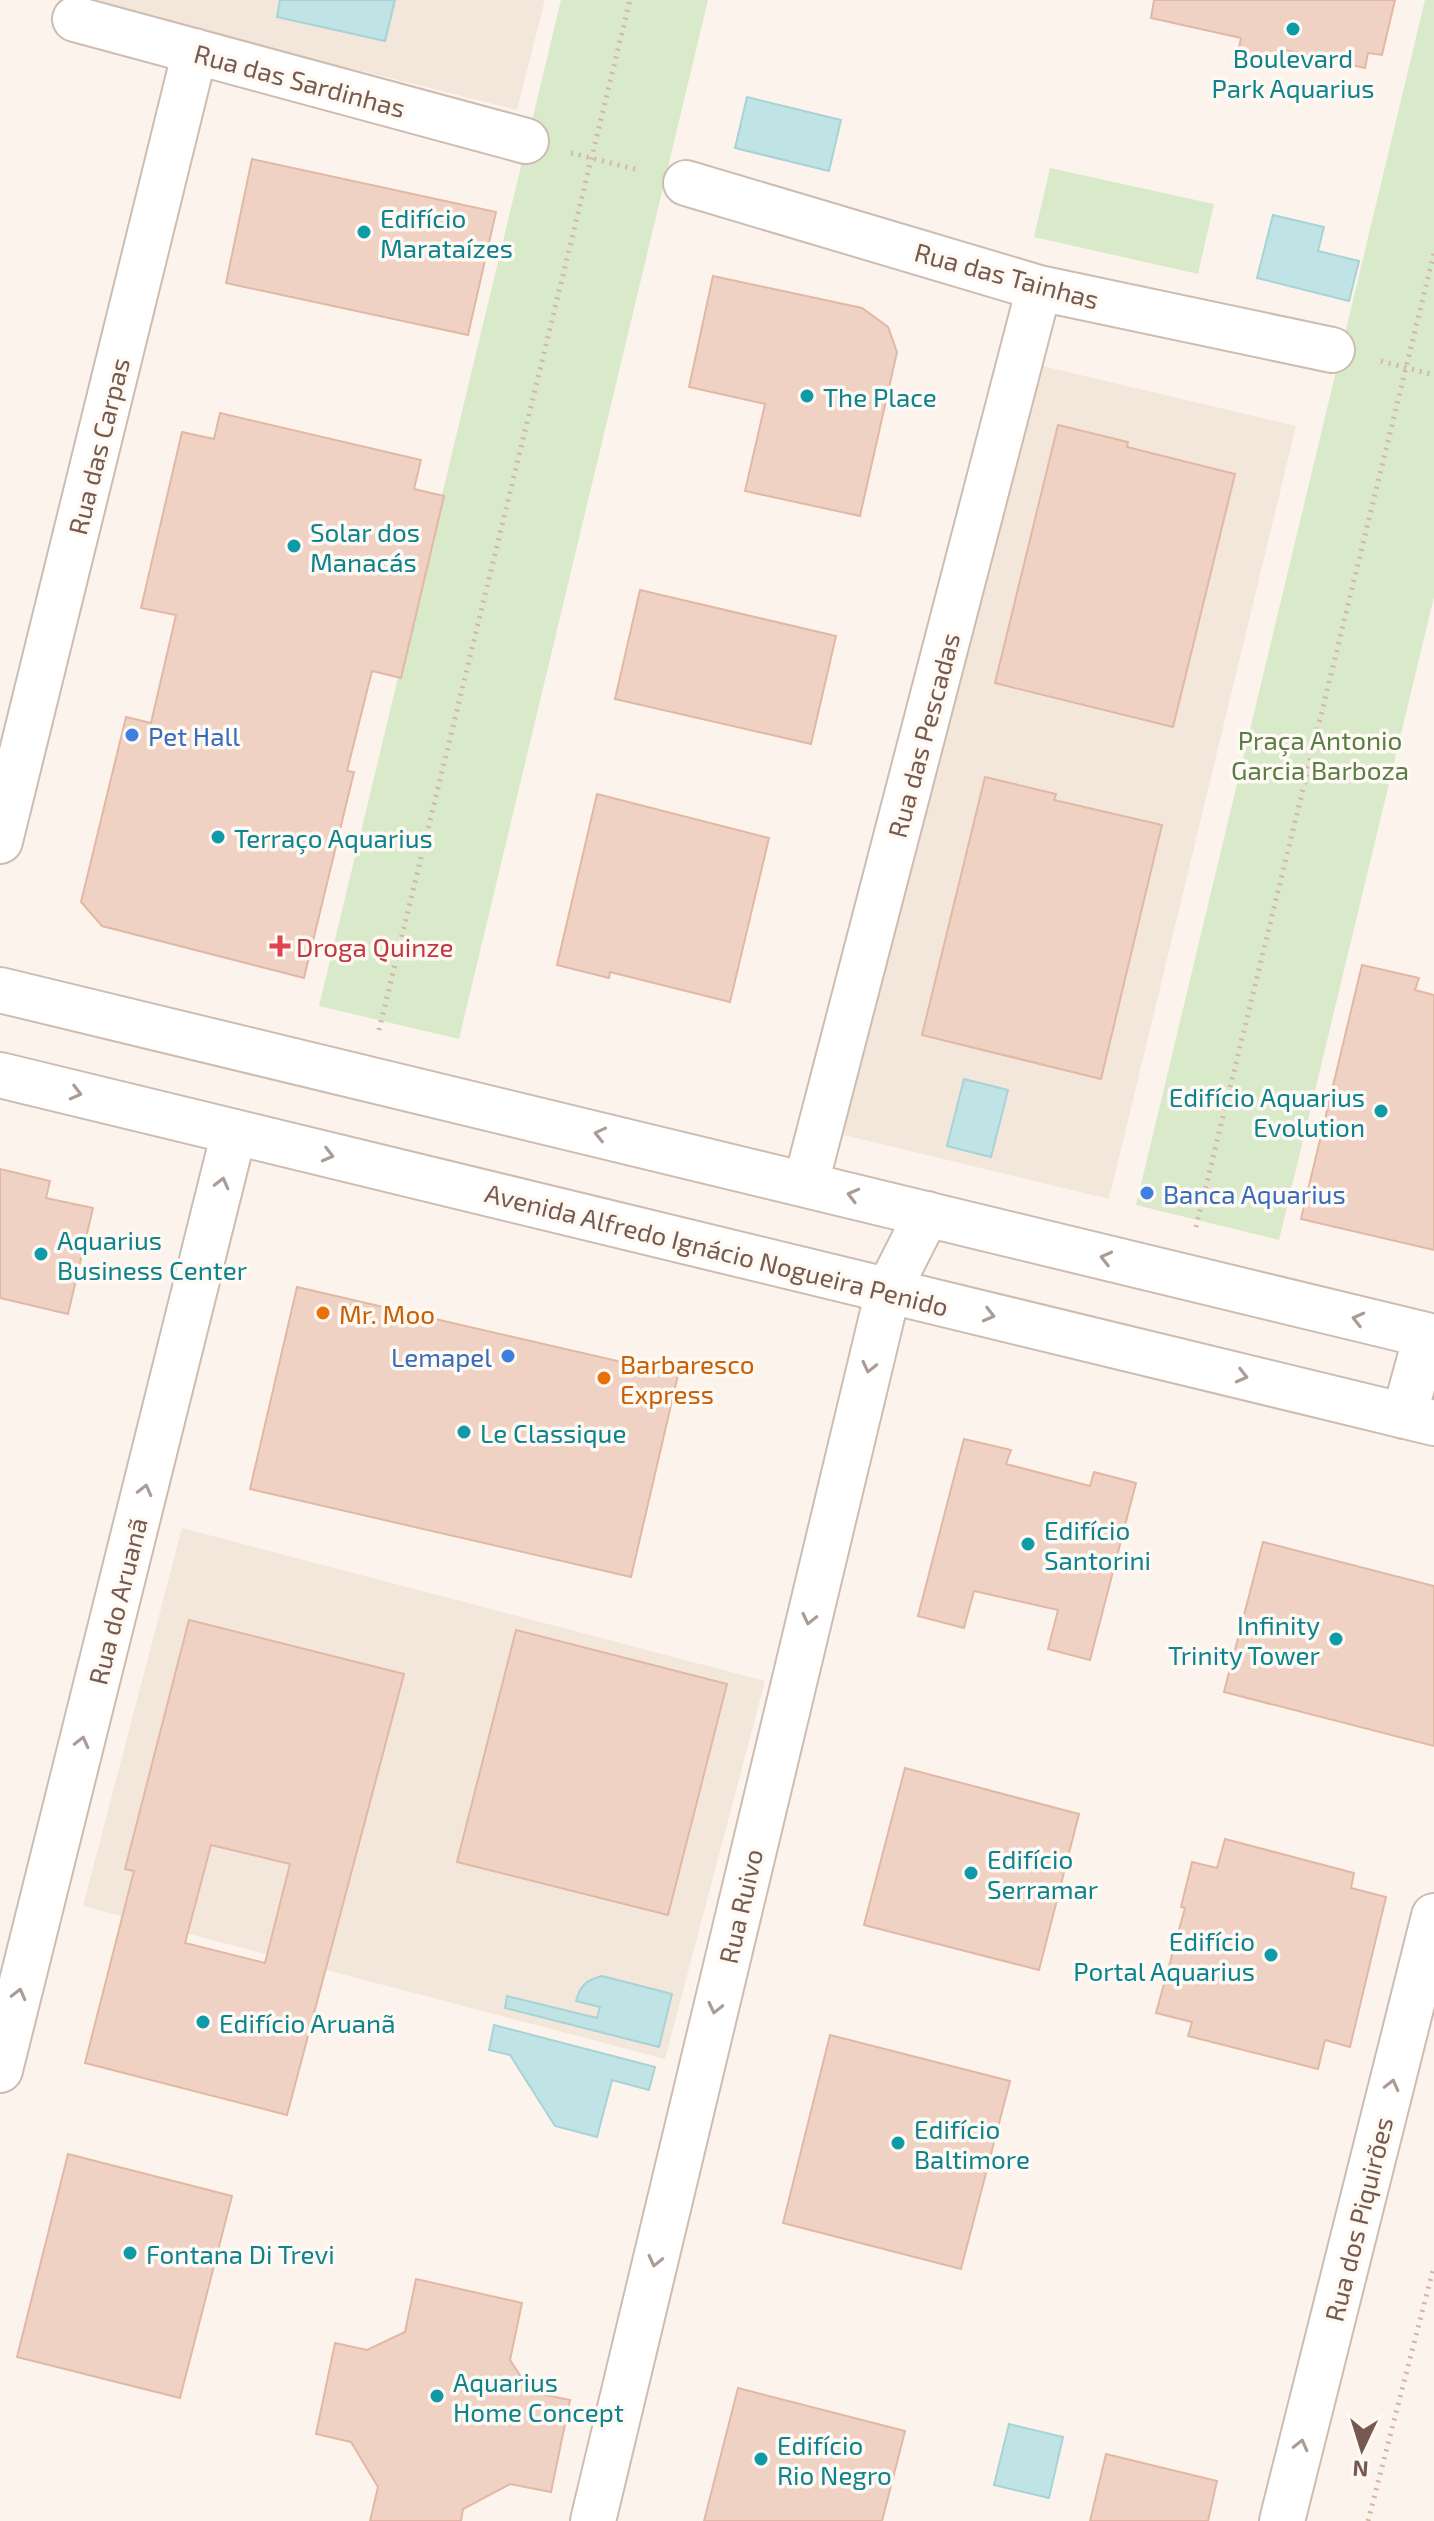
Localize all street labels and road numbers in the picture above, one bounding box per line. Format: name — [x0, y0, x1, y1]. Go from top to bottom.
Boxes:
street label: Rua das Sardinhas — [191, 37, 409, 123]
street label: Rua das Tainhas — [911, 235, 1103, 315]
street label: Rua das Carpas — [61, 354, 135, 538]
street label: Rua das Pescadas — [881, 629, 965, 841]
street label: Avenida Alfredo Ignácio Nogueira Penido — [482, 1176, 952, 1322]
street label: Rua do Aruanã — [81, 1514, 153, 1688]
street label: Rua Ruivo — [712, 1846, 768, 1966]
street label: Rua dos Piquirões — [1318, 2114, 1398, 2324]

